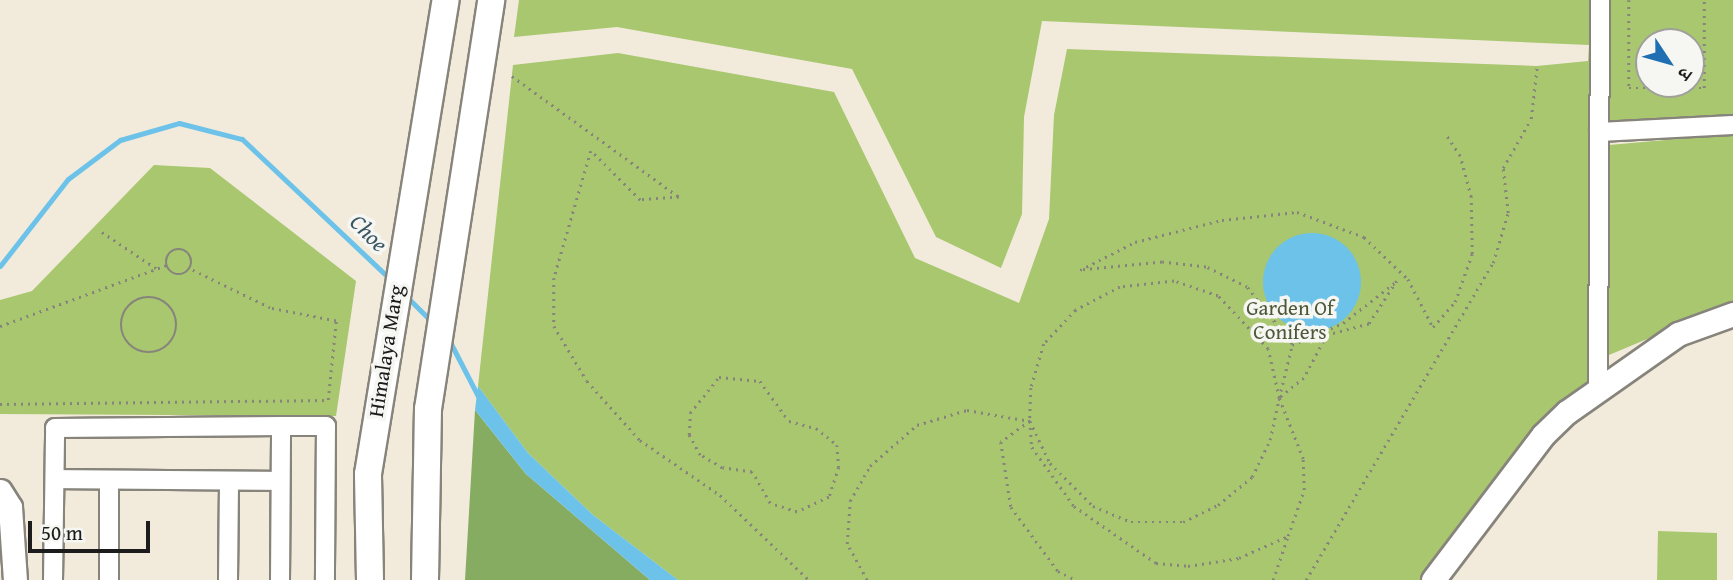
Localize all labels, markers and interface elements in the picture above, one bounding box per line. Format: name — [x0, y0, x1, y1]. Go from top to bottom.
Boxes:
north arrow — [1635, 28, 1705, 98]
text: उ — [1671, 62, 1700, 86]
water label: Choe — [344, 208, 394, 258]
street label: Himalaya Marg — [363, 283, 409, 419]
park label: Garden Of Conifers — [1246, 295, 1334, 345]
scale bar — [32, 506, 154, 550]
text: 50 m — [41, 517, 83, 548]

